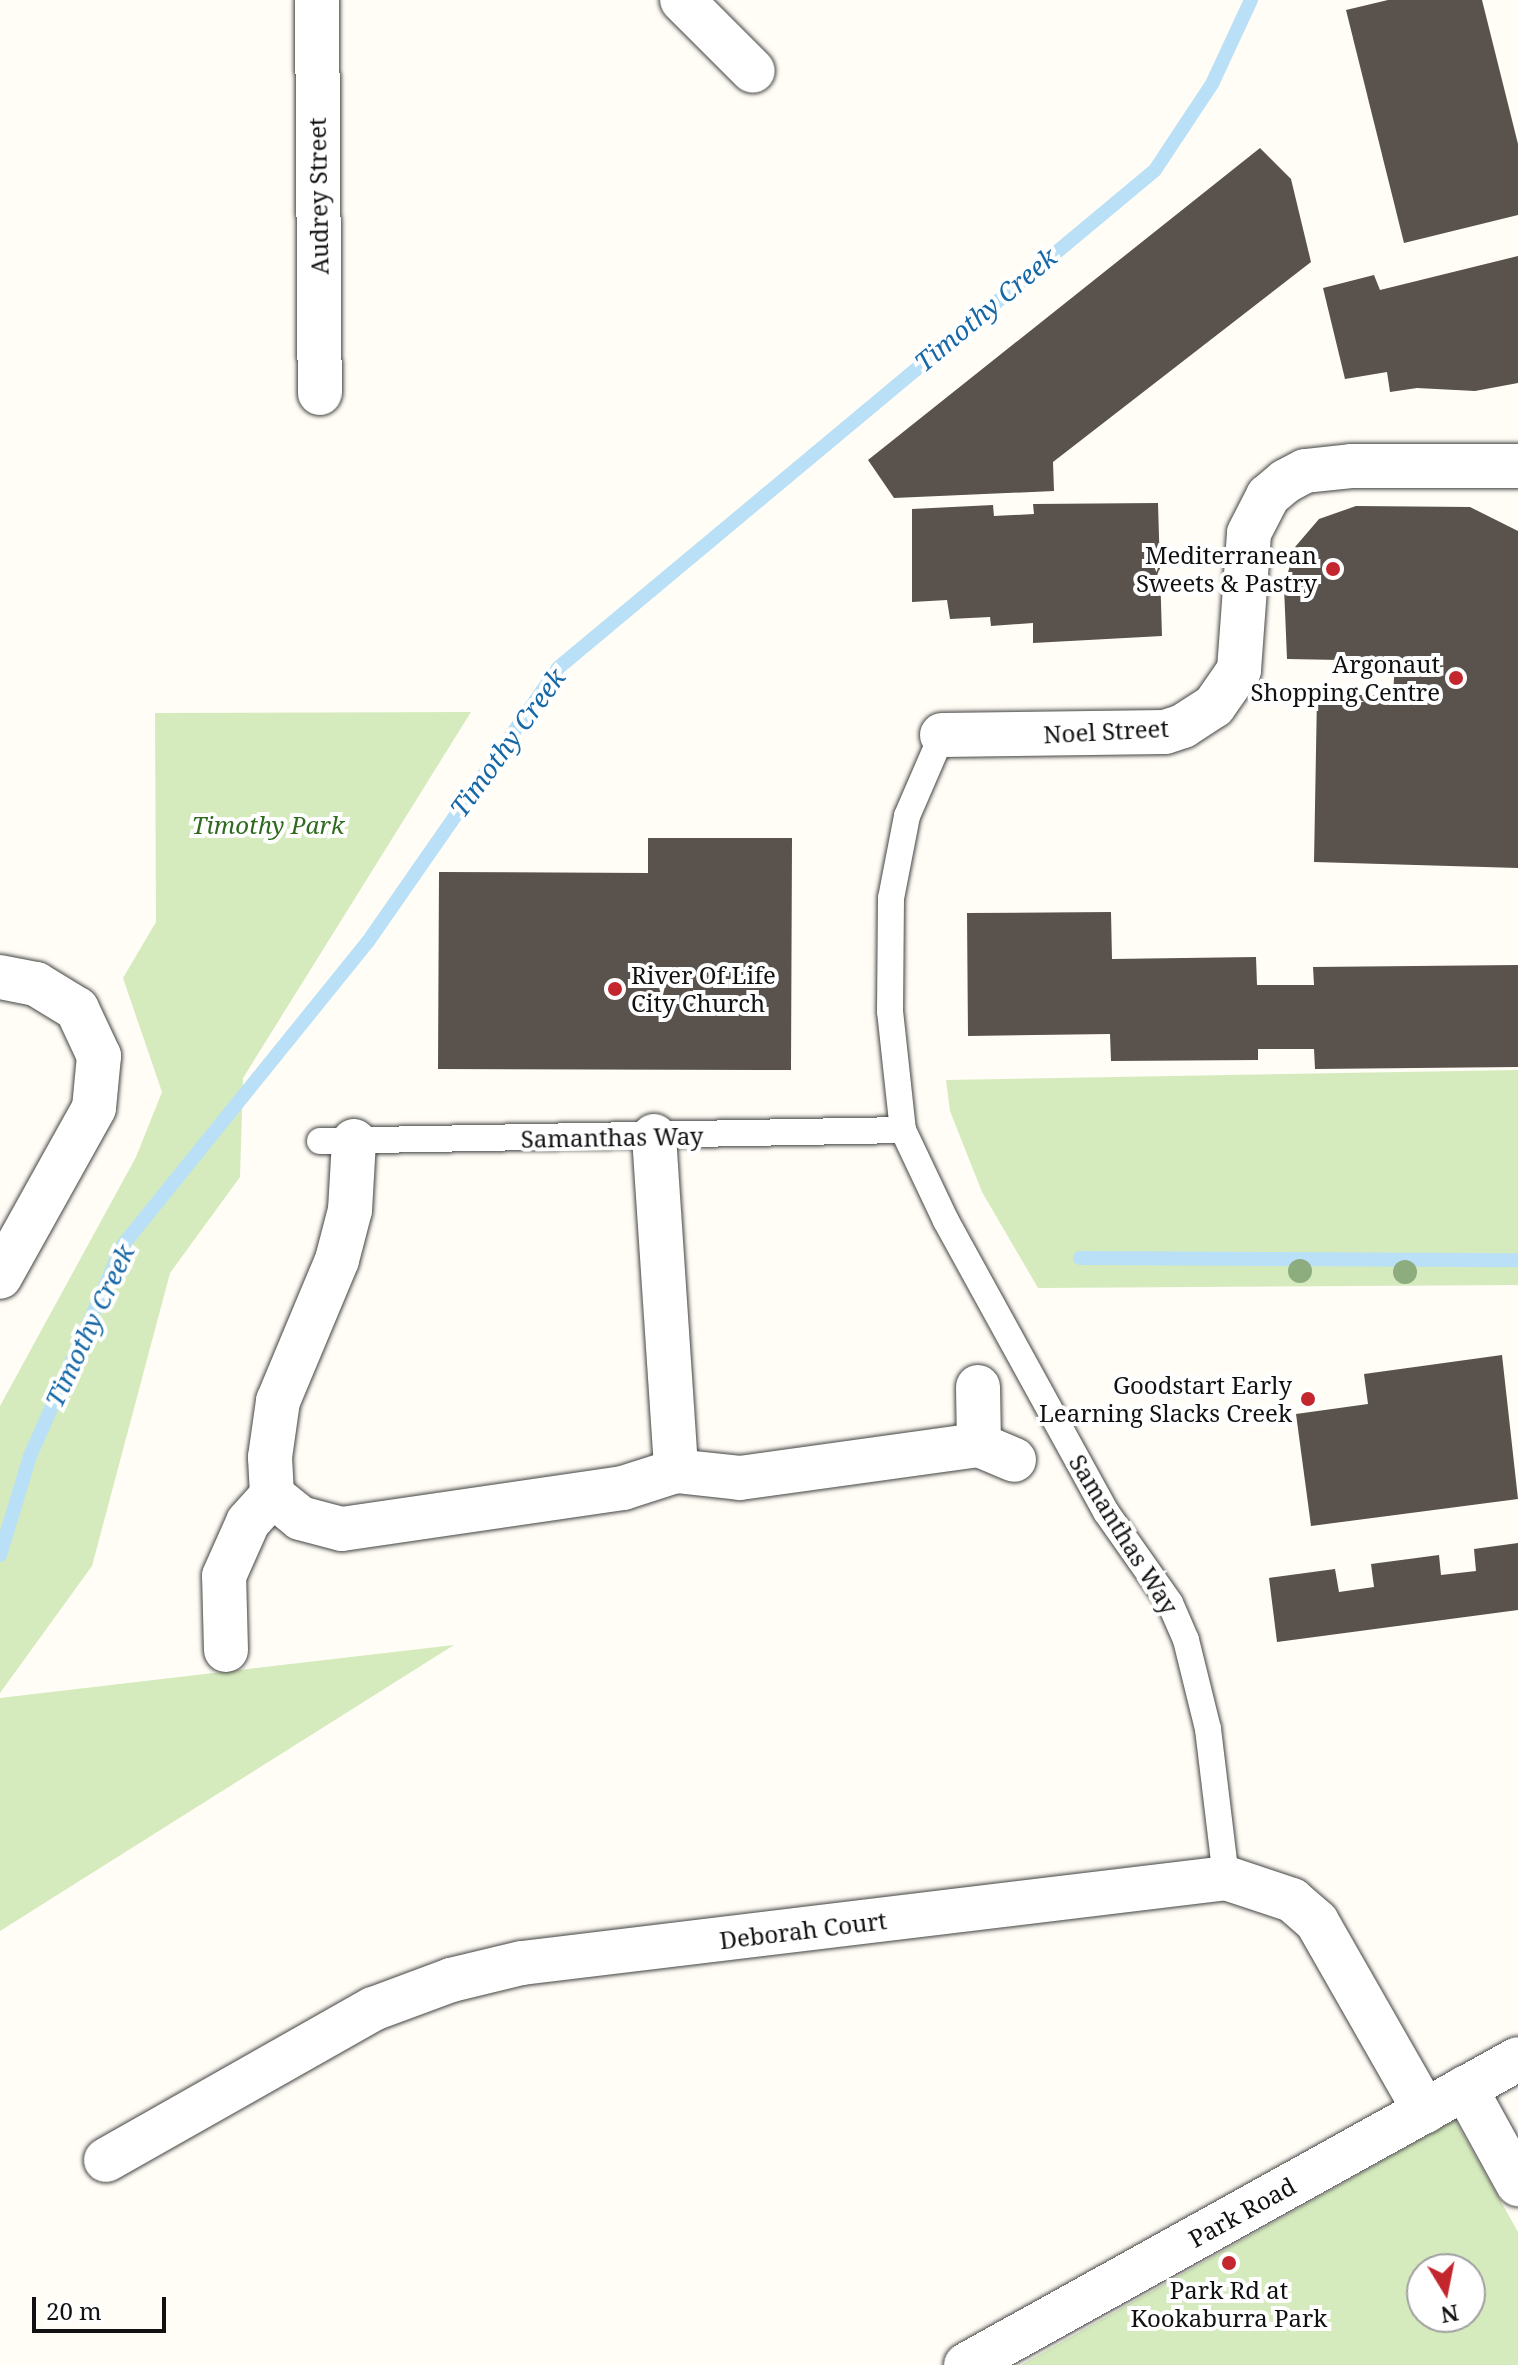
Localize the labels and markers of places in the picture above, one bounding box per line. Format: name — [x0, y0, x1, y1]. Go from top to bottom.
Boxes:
place label: Mediterranean Sweets & Pastry — [1136, 541, 1317, 597]
marker: Mediterranean Sweets & Pastry — [1324, 560, 1342, 578]
place label: Argonaut Shopping Centre — [1250, 650, 1440, 706]
marker: Argonaut Shopping Centre — [1447, 669, 1465, 687]
place label: River Of Life City Church — [631, 961, 776, 1017]
marker: River Of Life City Church — [606, 980, 624, 998]
place label: Goodstart Early Learning Slacks Creek — [1039, 1371, 1292, 1427]
marker: Goodstart Early Learning Slacks Creek — [1299, 1390, 1317, 1408]
marker: Park Rd at Kookaburra Park — [1220, 2254, 1238, 2272]
place label: Park Rd at Kookaburra Park — [1131, 2276, 1327, 2332]

